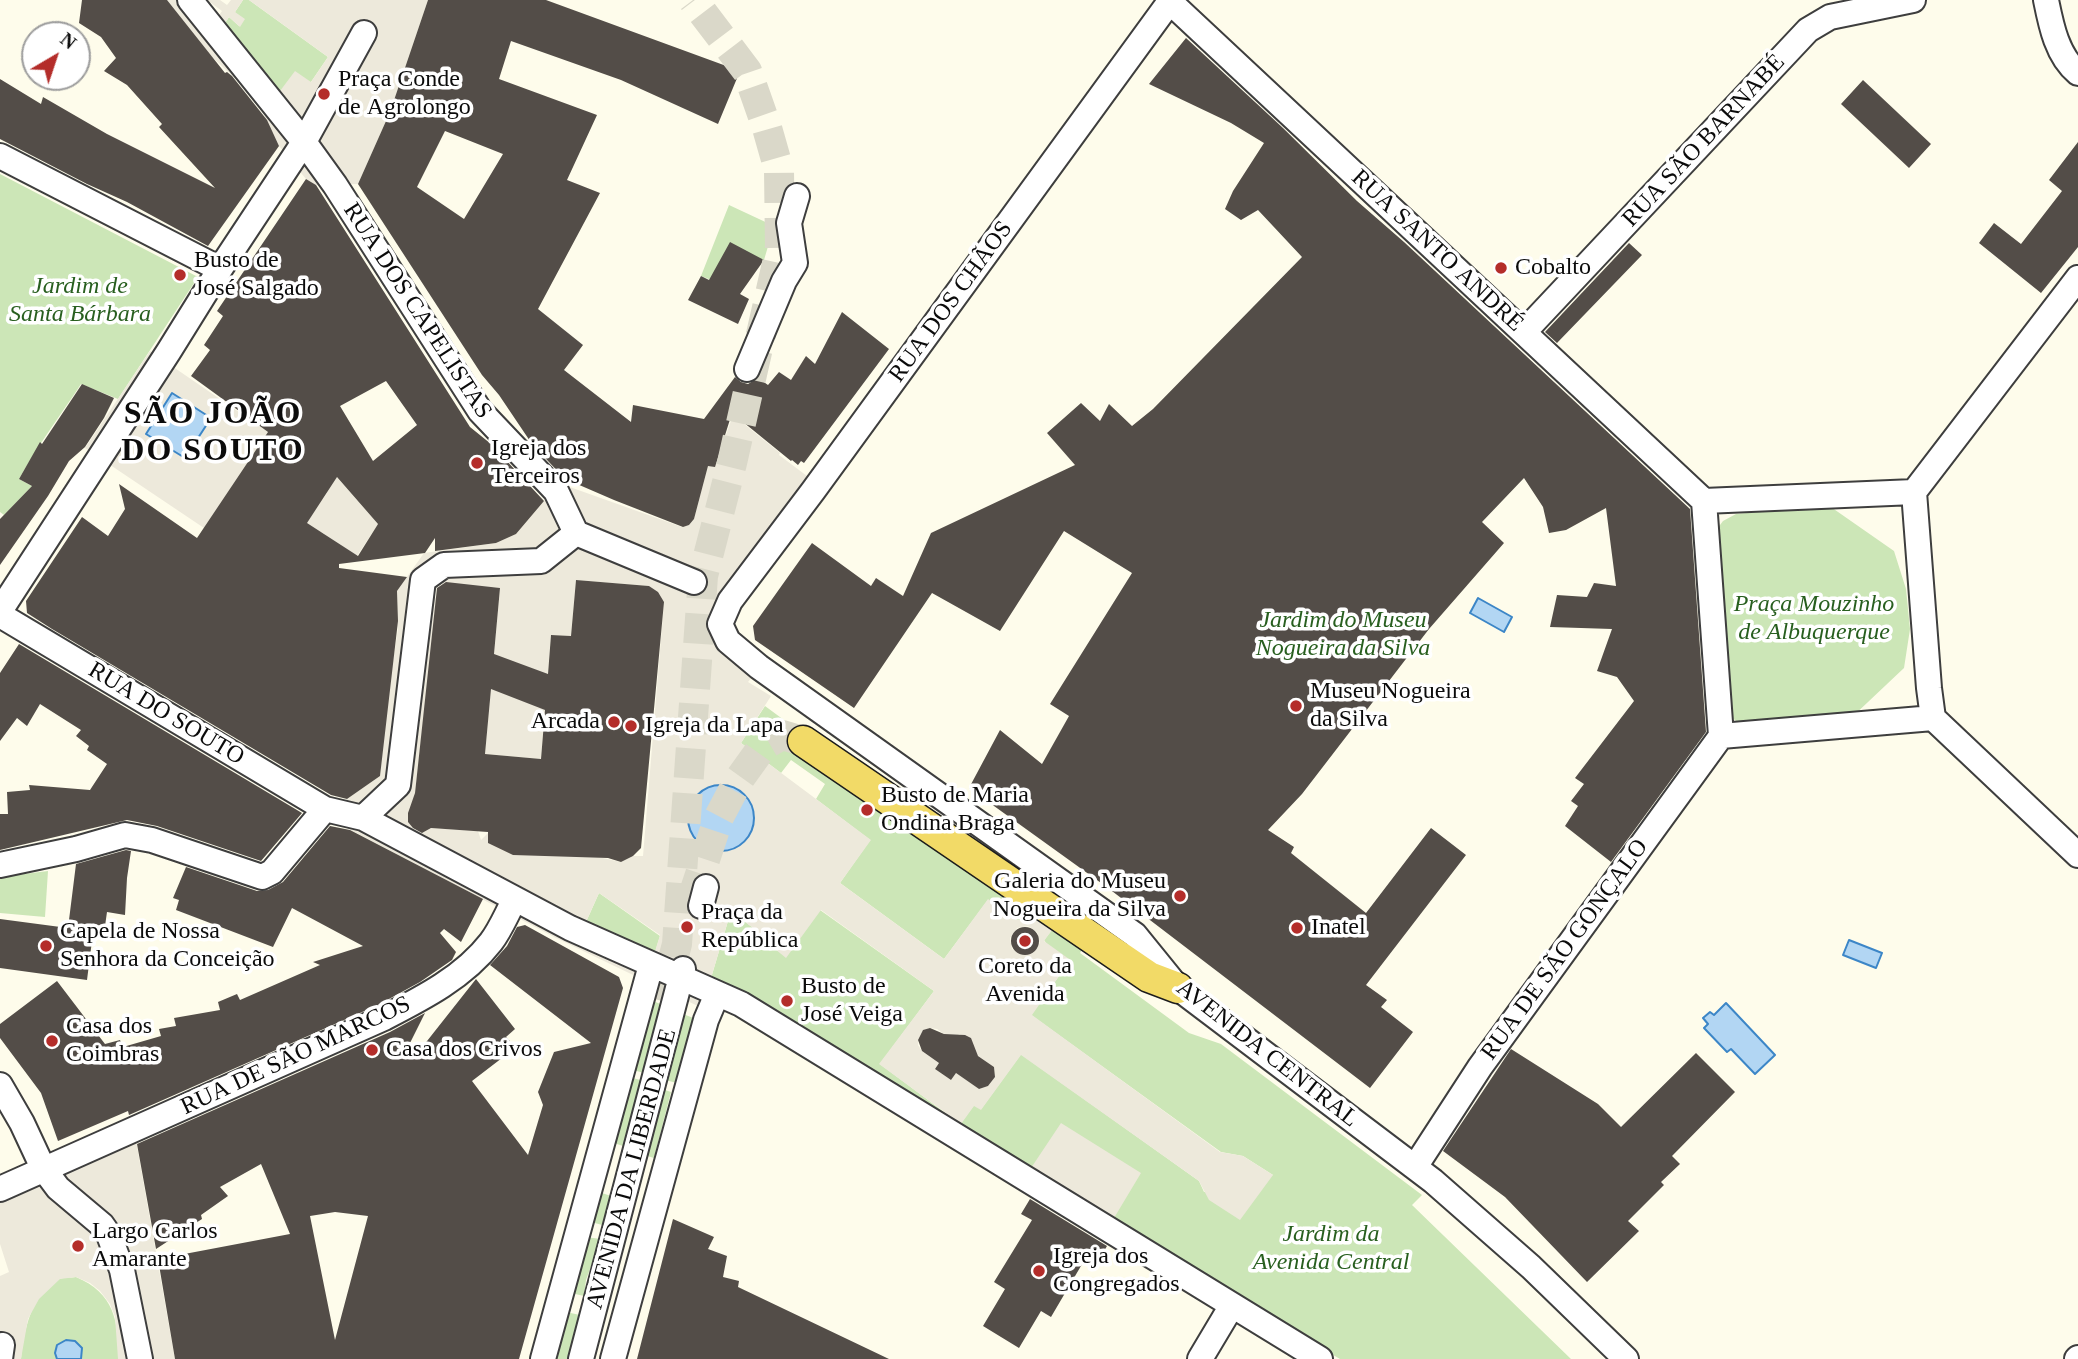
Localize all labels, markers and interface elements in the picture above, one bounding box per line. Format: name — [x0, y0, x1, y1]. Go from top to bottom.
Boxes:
north arrow — [21, 21, 91, 91]
text: N — [56, 28, 80, 53]
street label: RUA SÃO BARNABÉ — [1617, 49, 1791, 233]
place label: Praça Conde de Agrolongo — [338, 66, 471, 122]
marker: Praça Conde de Agrolongo — [316, 86, 332, 102]
street label: RUA SANTO ANDRÉ — [1345, 164, 1529, 338]
street label: RUA DOS CAPELISTAS — [336, 198, 498, 424]
street label: RUA DOS CHÃOS — [883, 216, 1019, 388]
place label: Busto de José Salgado — [194, 247, 319, 303]
place label: Cobalto — [1515, 254, 1591, 282]
marker: Cobalto — [1493, 260, 1509, 276]
marker: Busto de José Salgado — [172, 267, 188, 283]
park label: Jardim de Santa Bárbara — [9, 273, 151, 329]
district label: SÃO JOÃO DO SOUTO — [122, 396, 304, 471]
place label: Igreja dos Terceiros — [491, 435, 586, 491]
marker: Igreja dos Terceiros — [469, 455, 485, 471]
park label: Praça Mouzinho de Albuquerque — [1734, 591, 1894, 647]
park label: Jardim do Museu Nogueira da Silva — [1256, 607, 1430, 663]
street label: RUA DO SOUTO — [83, 656, 249, 772]
place label: Museu Nogueira da Silva — [1310, 678, 1471, 734]
marker: Museu Nogueira da Silva — [1288, 698, 1304, 714]
place label: Arcada — [531, 708, 600, 736]
place label: Igreja da Lapa — [645, 712, 784, 740]
marker: Arcada — [606, 714, 622, 730]
marker: Igreja da Lapa — [623, 718, 639, 734]
place label: Busto de Maria Ondina Braga — [881, 782, 1029, 838]
marker: Busto de Maria Ondina Braga — [859, 802, 875, 818]
street label: RUA DE SÃO GONÇALO — [1475, 834, 1655, 1066]
place label: Galeria do Museu Nogueira da Silva — [993, 868, 1166, 924]
marker: Galeria do Museu Nogueira da Silva — [1172, 888, 1188, 904]
place label: Praça da República — [701, 899, 798, 955]
place label: Inatel — [1311, 914, 1366, 942]
place label: Capela de Nossa Senhora da Conceição — [60, 918, 275, 974]
marker: Praça da República — [679, 919, 695, 935]
marker: Inatel — [1289, 920, 1305, 936]
marker: Coreto da Avenida — [1017, 933, 1033, 949]
marker: Capela de Nossa Senhora da Conceição — [38, 938, 54, 954]
place label: Coreto da Avenida — [978, 953, 1072, 1009]
place label: Busto de José Veiga — [801, 973, 903, 1029]
street label: AVENIDA CENTRAL — [1170, 974, 1364, 1134]
street label: RUA DE SÃO MARCOS — [177, 990, 415, 1122]
marker: Busto de José Veiga — [779, 993, 795, 1009]
place label: Casa dos Coimbras — [66, 1013, 159, 1069]
street label: AVENIDA DA LIBERDADE — [581, 1026, 683, 1312]
marker: Casa dos Coimbras — [44, 1033, 60, 1049]
place label: Casa dos Crivos — [386, 1036, 542, 1064]
marker: Casa dos Crivos — [364, 1042, 380, 1058]
place label: Largo Carlos Amarante — [92, 1218, 218, 1274]
park label: Jardim da Avenida Central — [1253, 1221, 1409, 1277]
marker: Largo Carlos Amarante — [70, 1238, 86, 1254]
place label: Igreja dos Congregados — [1053, 1243, 1180, 1299]
marker: Igreja dos Congregados — [1031, 1263, 1047, 1279]

